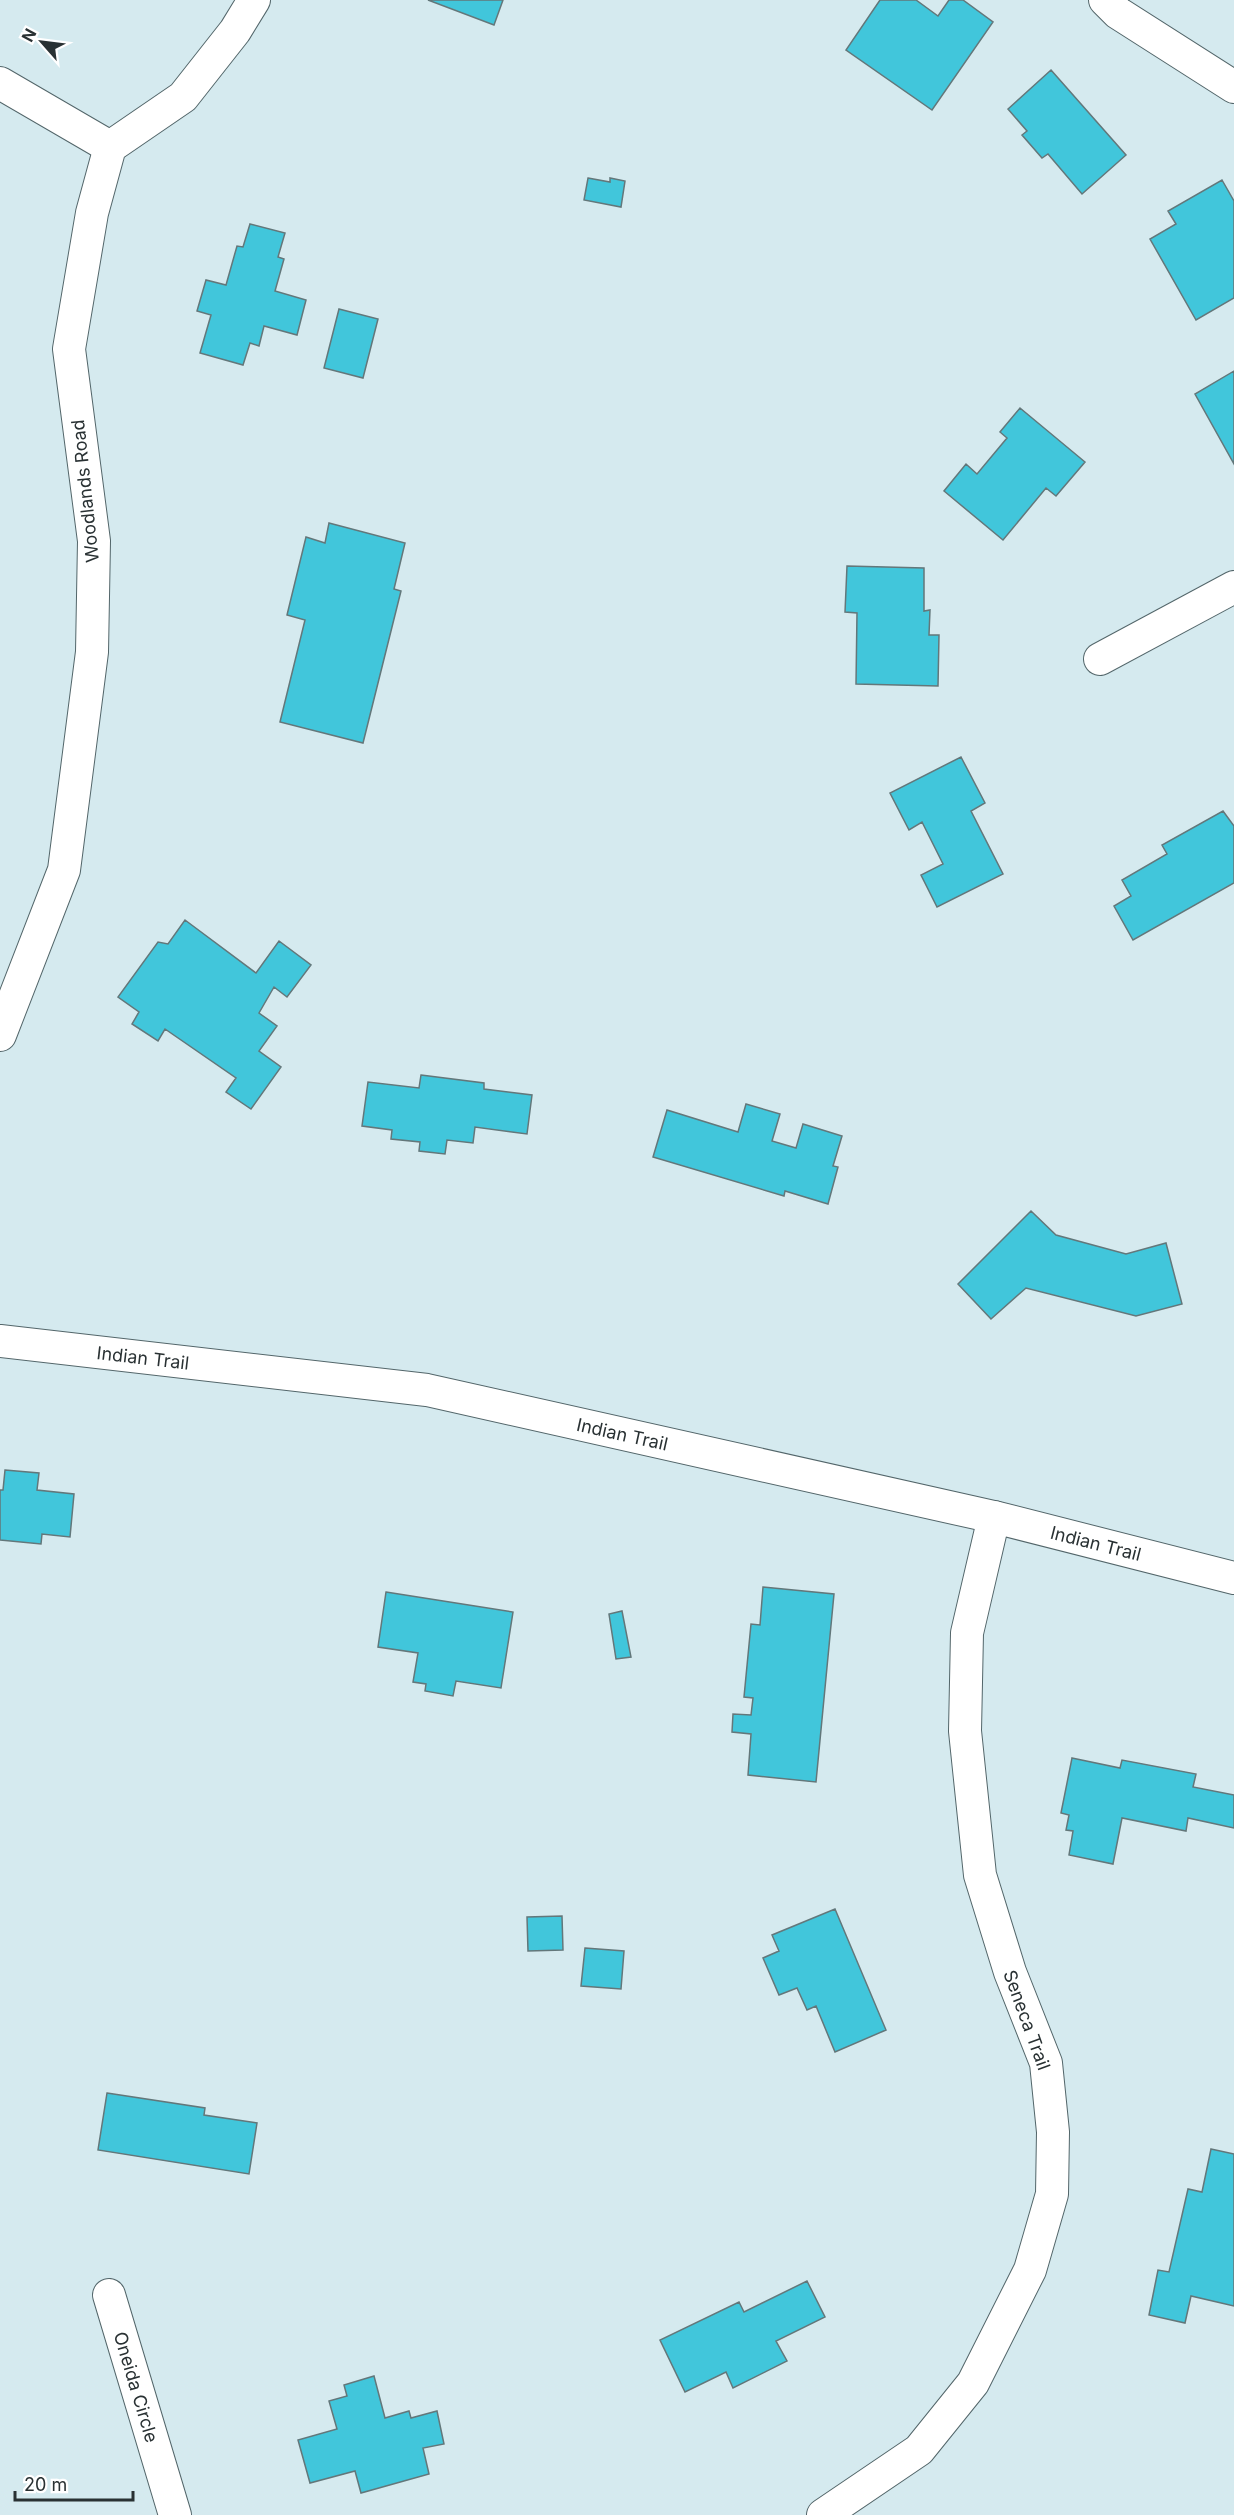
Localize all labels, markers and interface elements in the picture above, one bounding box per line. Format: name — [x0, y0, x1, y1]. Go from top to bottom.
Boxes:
north arrow — [12, 12, 72, 72]
text: N — [17, 25, 40, 45]
street label: Woodlands Road — [67, 419, 103, 563]
street label: Indian Trail — [96, 1342, 190, 1373]
street label: Indian Trail — [575, 1413, 670, 1454]
street label: Indian Trail — [1048, 1521, 1144, 1565]
street label: Seneca Trail — [999, 1967, 1055, 2073]
street label: Oneida Circle — [110, 2329, 163, 2445]
scale bar — [15, 2464, 134, 2502]
text: 20 m — [24, 2474, 67, 2495]

